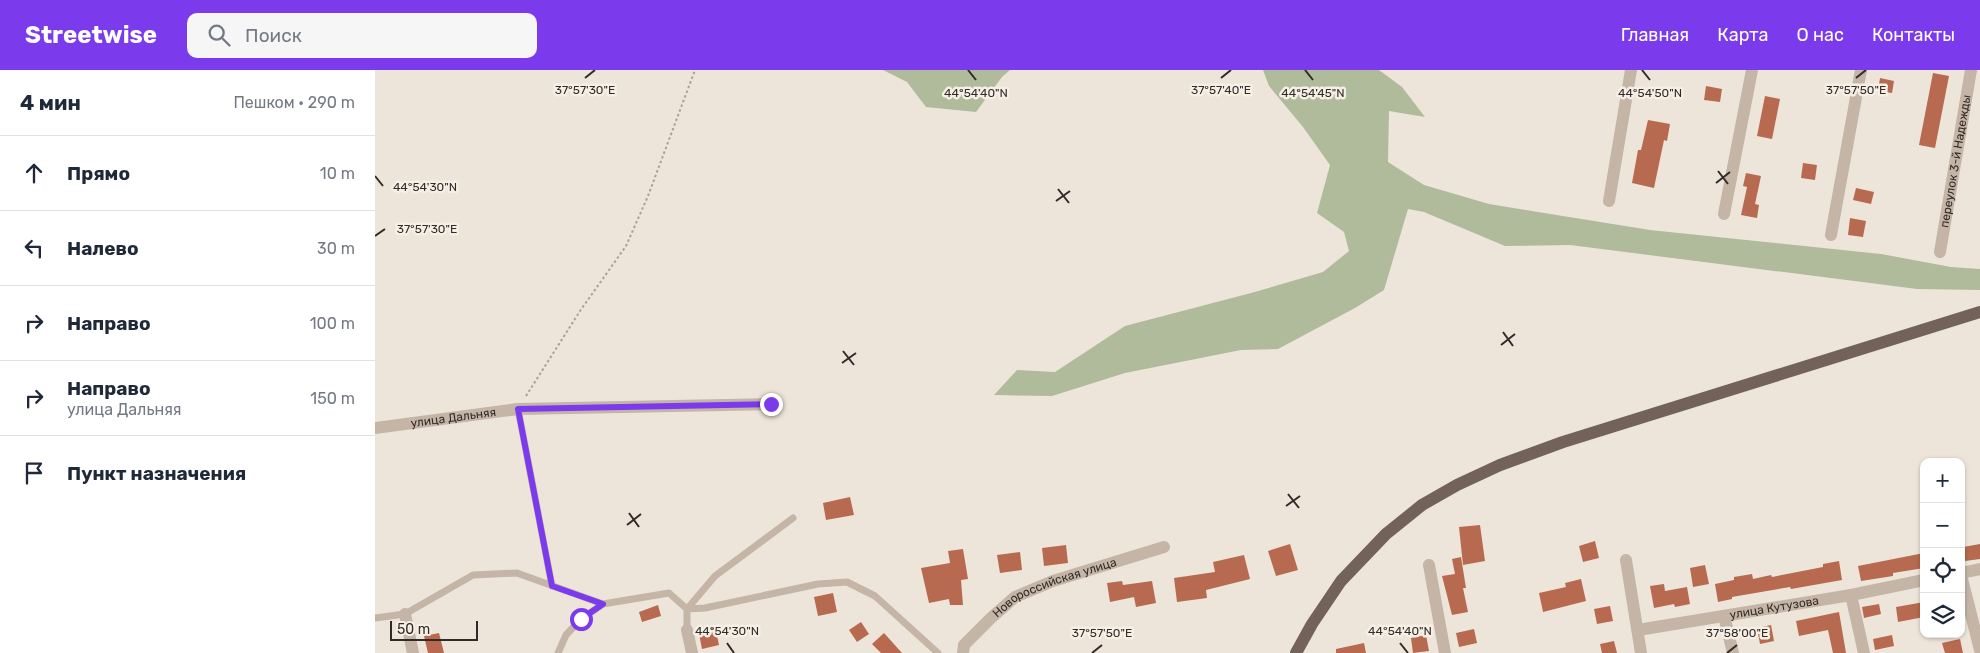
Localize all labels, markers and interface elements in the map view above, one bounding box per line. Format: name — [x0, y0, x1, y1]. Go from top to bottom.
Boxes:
search box — [187, 13, 537, 58]
text: Streetwise — [25, 21, 157, 49]
icon: search — [205, 21, 233, 49]
text: Поиск — [245, 24, 302, 47]
text: Главная — [1621, 24, 1689, 46]
text: Карта — [1717, 24, 1769, 46]
text: О нас — [1797, 24, 1844, 46]
text: Контакты — [1872, 24, 1955, 46]
text: 37°57'30"E — [555, 83, 615, 97]
text: 37°57'40"E — [1191, 83, 1251, 97]
text: 37°57'50"E — [1826, 83, 1886, 97]
text: 44°54'40"N — [944, 86, 1008, 100]
text: 44°54'45"N — [1281, 86, 1345, 100]
text: 44°54'50"N — [1618, 86, 1682, 100]
text: 4 мин — [20, 90, 81, 115]
text: Пешком · 290 m — [233, 93, 355, 112]
street label: переулок 3-й Надежды — [1937, 94, 1974, 229]
icon: ahead — [20, 159, 48, 187]
text: Прямо — [67, 162, 130, 185]
text: 10 m — [320, 164, 355, 183]
text: 44°54'30"N — [393, 180, 457, 194]
text: 37°57'30"E — [397, 222, 457, 236]
icon: left — [20, 234, 48, 262]
text: Налево — [67, 237, 139, 260]
text: 30 m — [317, 239, 355, 258]
icon: right — [20, 309, 48, 337]
text: Направо — [67, 312, 151, 335]
text: 100 m — [310, 314, 355, 333]
text: Направо — [67, 377, 151, 400]
icon: right — [20, 384, 48, 412]
text: 150 m — [310, 389, 355, 408]
route end — [760, 393, 783, 416]
text: улица Дальняя — [67, 400, 182, 419]
street label: улица Дальняя — [410, 405, 497, 430]
map controls — [1920, 458, 1965, 638]
button: + — [1920, 458, 1965, 503]
icon: arrive — [20, 459, 48, 487]
text: Пункт назначения — [67, 462, 246, 485]
button: − — [1920, 503, 1965, 548]
button: locate — [1920, 548, 1965, 593]
street label: Новороссийская улица — [990, 555, 1118, 620]
street label: улица Кутузова — [1728, 593, 1820, 622]
button: layers — [1920, 593, 1965, 638]
route start — [570, 608, 593, 631]
scale bar — [390, 618, 477, 641]
text: 50 m — [397, 621, 430, 638]
text: 44°54'30"N — [695, 624, 759, 638]
text: 44°54'40"N — [1368, 624, 1432, 638]
text: 37°57'50"E — [1072, 626, 1132, 640]
text: 37°58'00"E — [1706, 626, 1768, 640]

